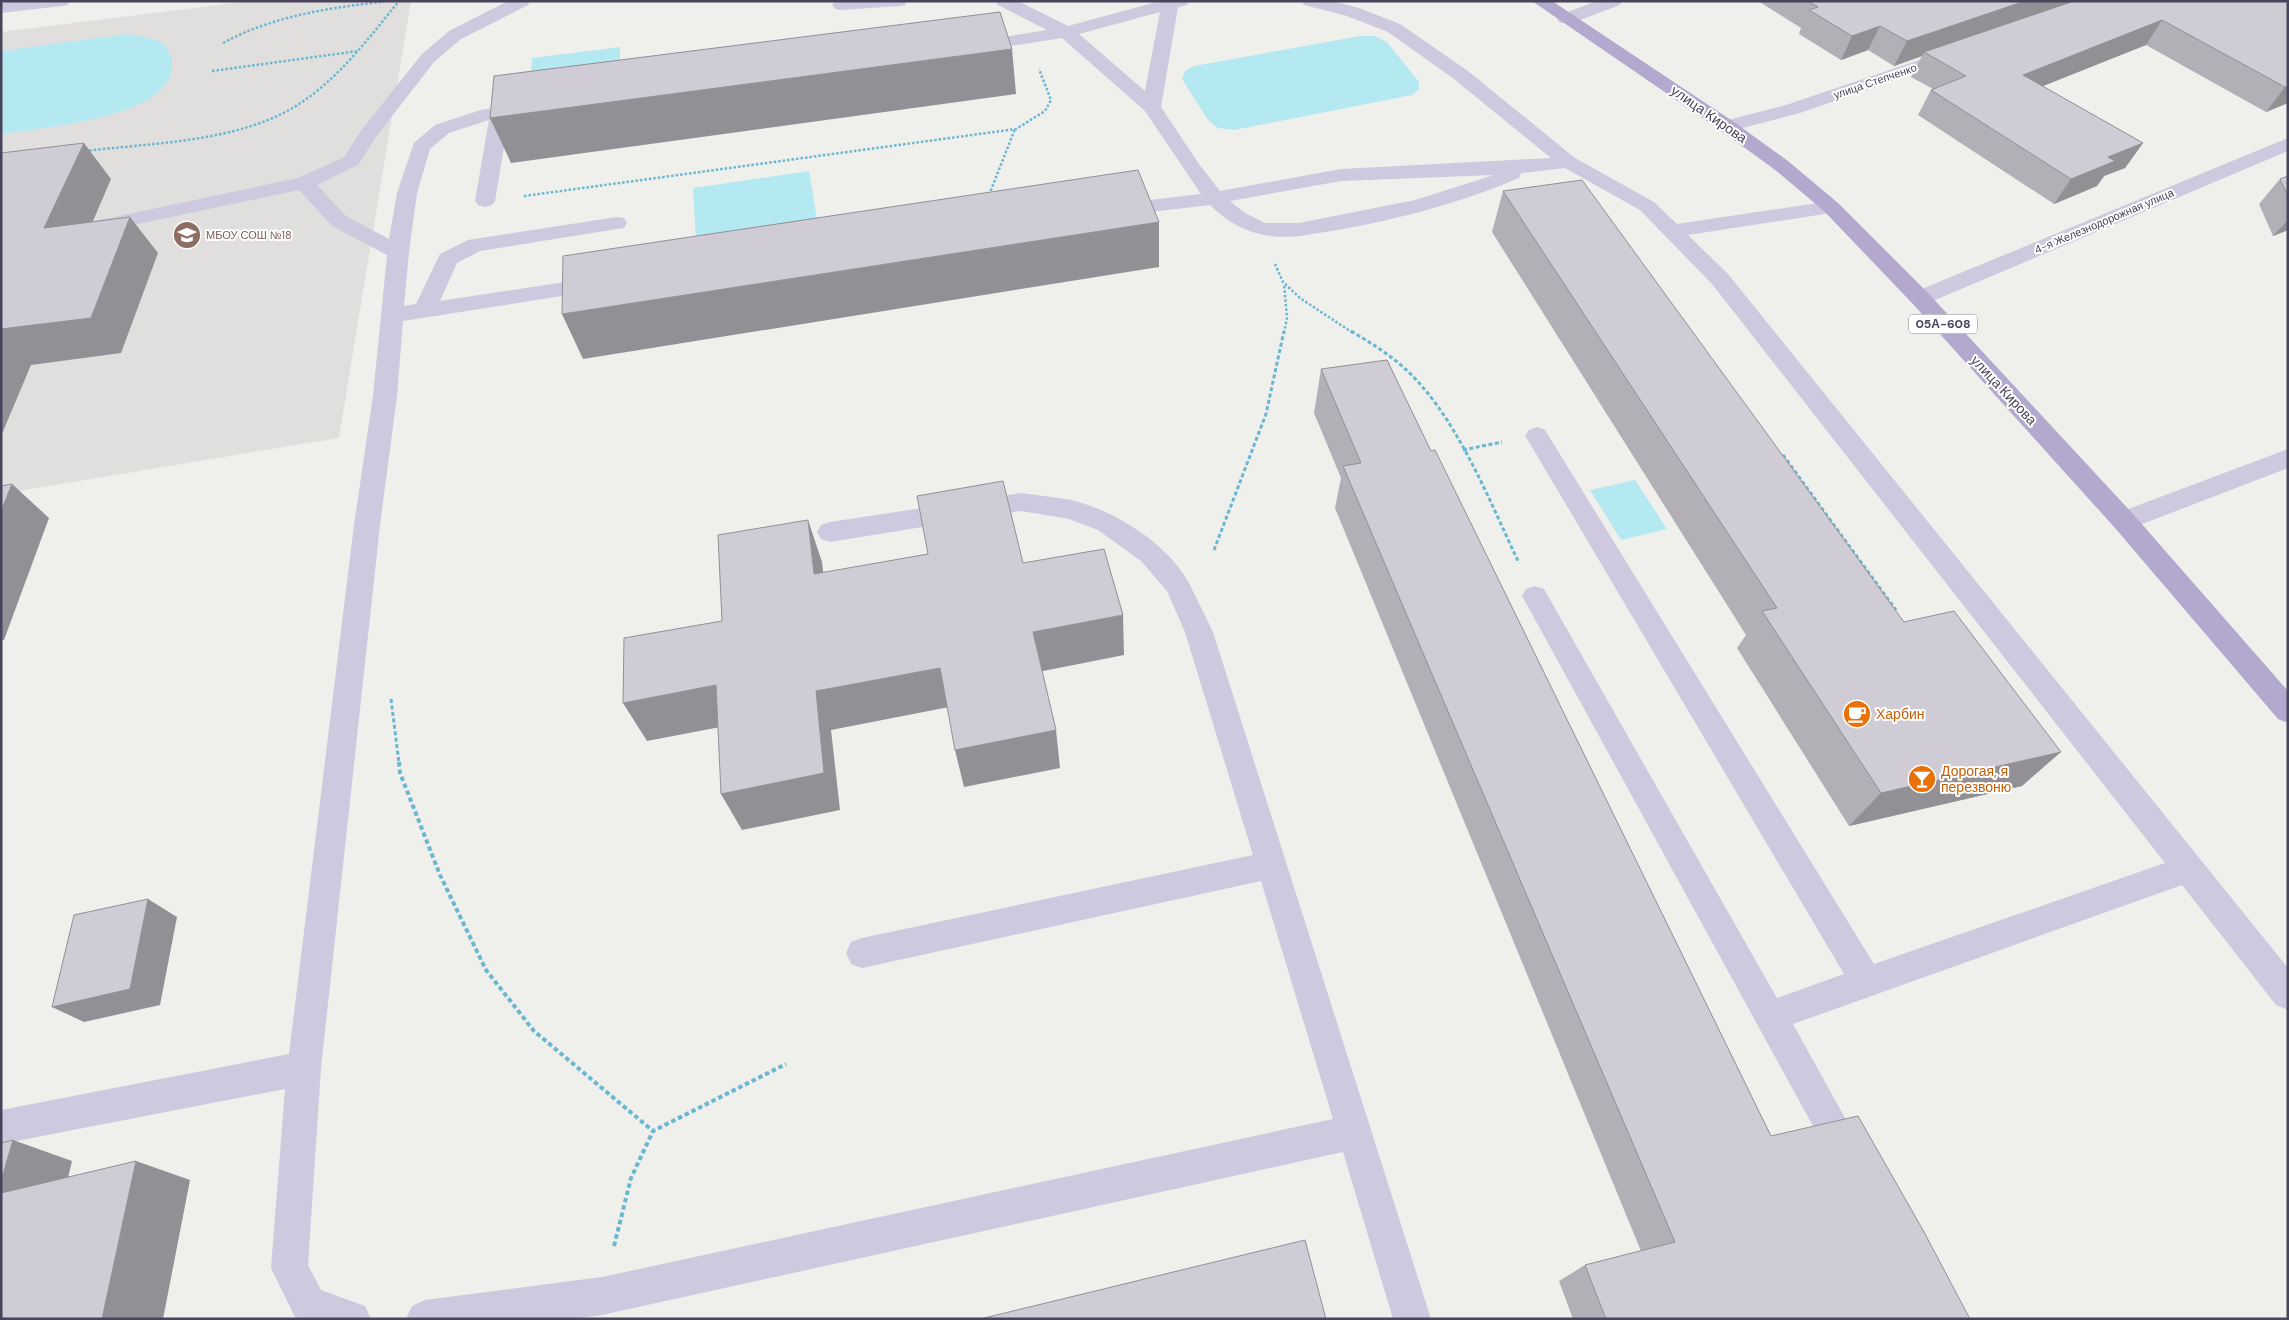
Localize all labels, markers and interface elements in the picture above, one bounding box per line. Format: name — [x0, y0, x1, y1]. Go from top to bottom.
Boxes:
street label: улица Степченко — [1832, 60, 1918, 102]
street label: улица Кирова — [1667, 81, 1751, 147]
street label: 4-я Железнодорожная улица — [2032, 185, 2177, 257]
school or university icon: МБОУ СОШ №18 — [172, 220, 202, 250]
place label: МБОУ СОШ №18 — [206, 228, 292, 242]
road number: 05А-608 — [1909, 314, 1977, 334]
street label: улица Кирова — [1967, 351, 2041, 429]
cafe icon: Харбин — [1842, 699, 1872, 729]
place label: Харбин — [1876, 705, 1924, 723]
place label: Дорогая, я перезвоню — [1941, 762, 2011, 796]
bar icon: Дорогая, я перезвоню — [1907, 764, 1937, 794]

